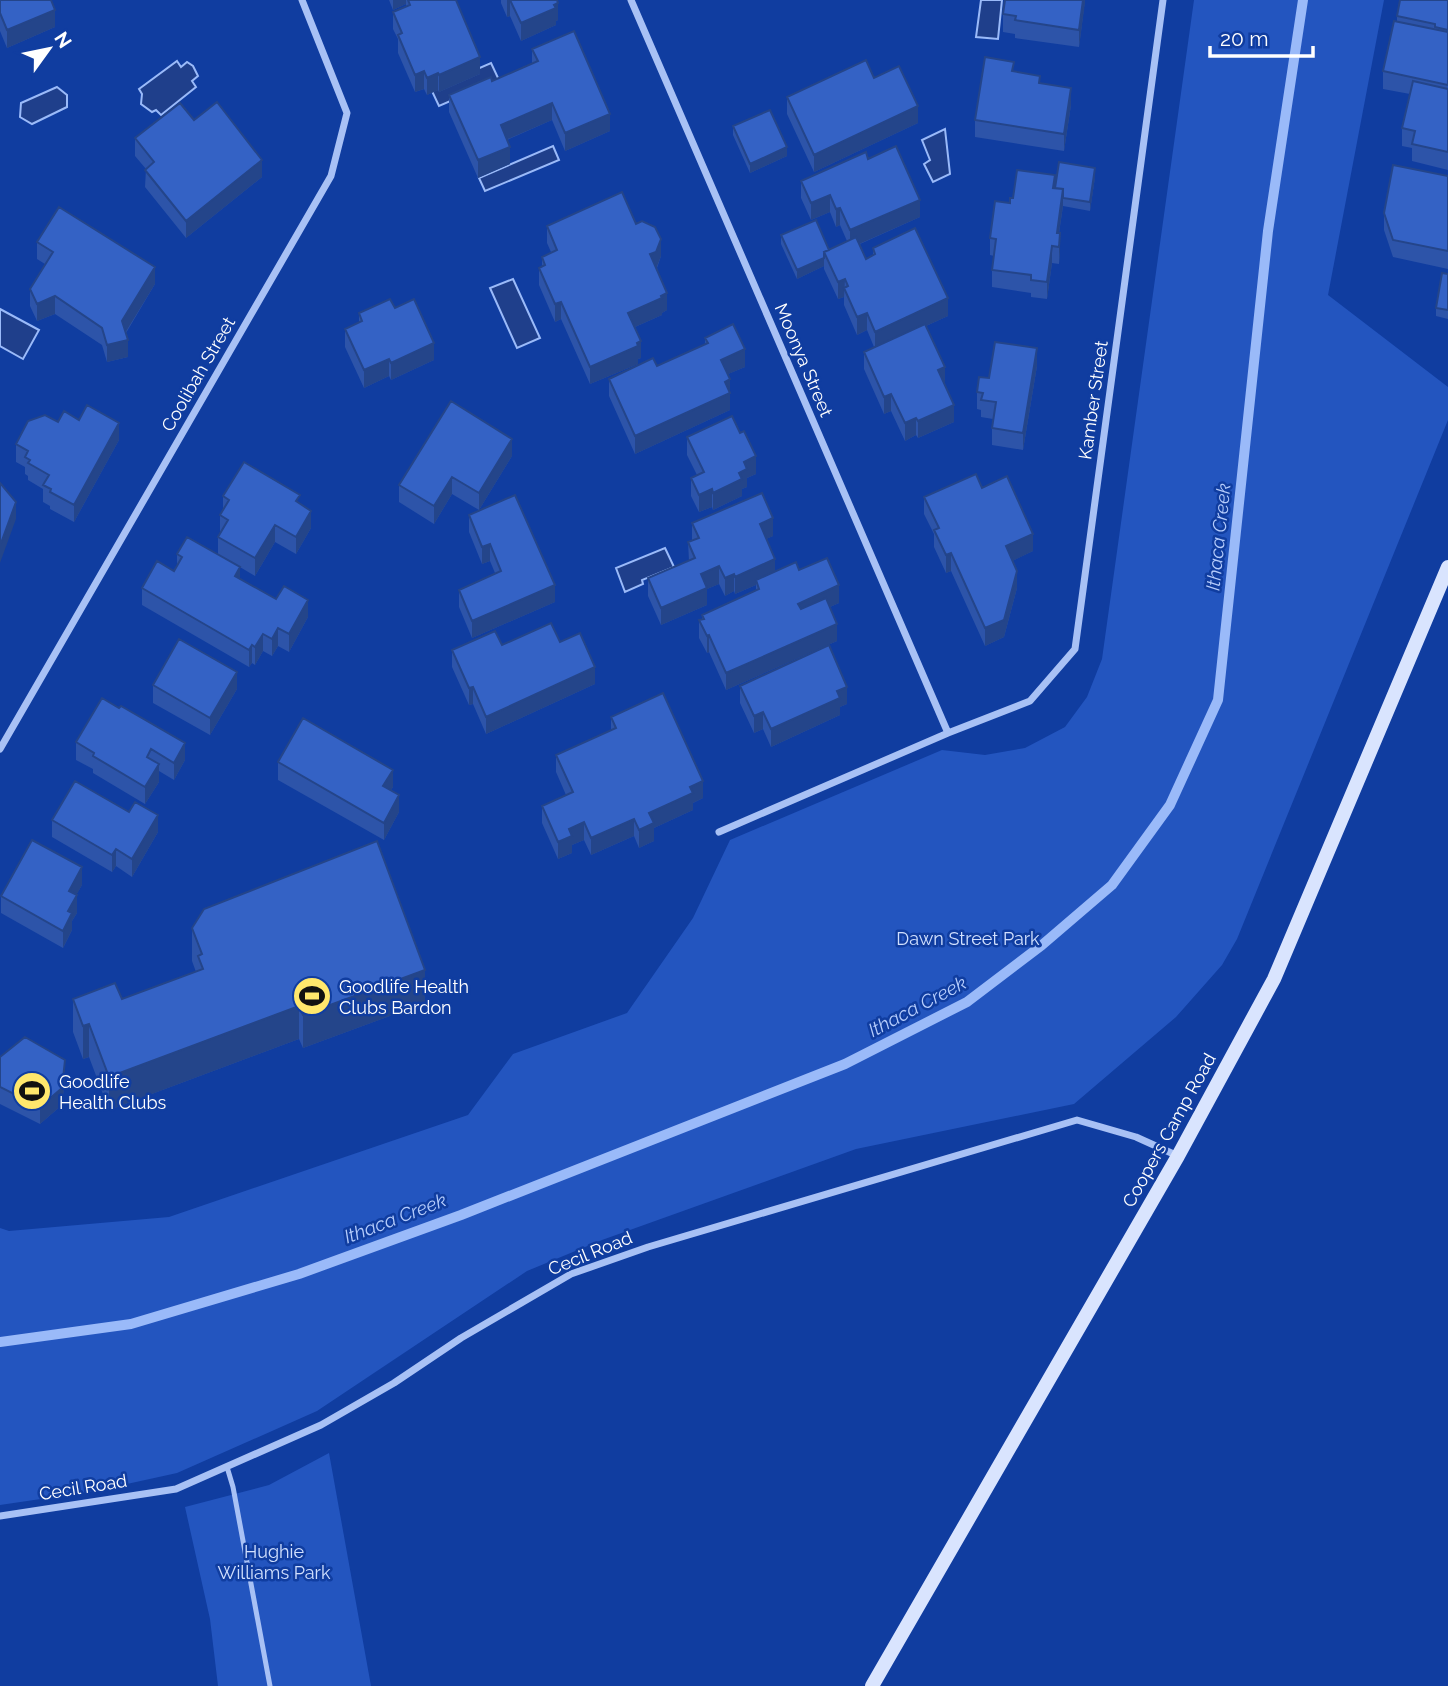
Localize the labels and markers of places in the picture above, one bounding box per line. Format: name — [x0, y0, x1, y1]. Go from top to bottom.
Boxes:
sports icon: Goodlife Health Clubs Bardon — [291, 975, 333, 1017]
place label: Goodlife Health Clubs Bardon — [339, 976, 469, 1018]
sports icon: Goodlife Health Clubs — [11, 1070, 53, 1112]
place label: Goodlife Health Clubs — [59, 1071, 167, 1113]

